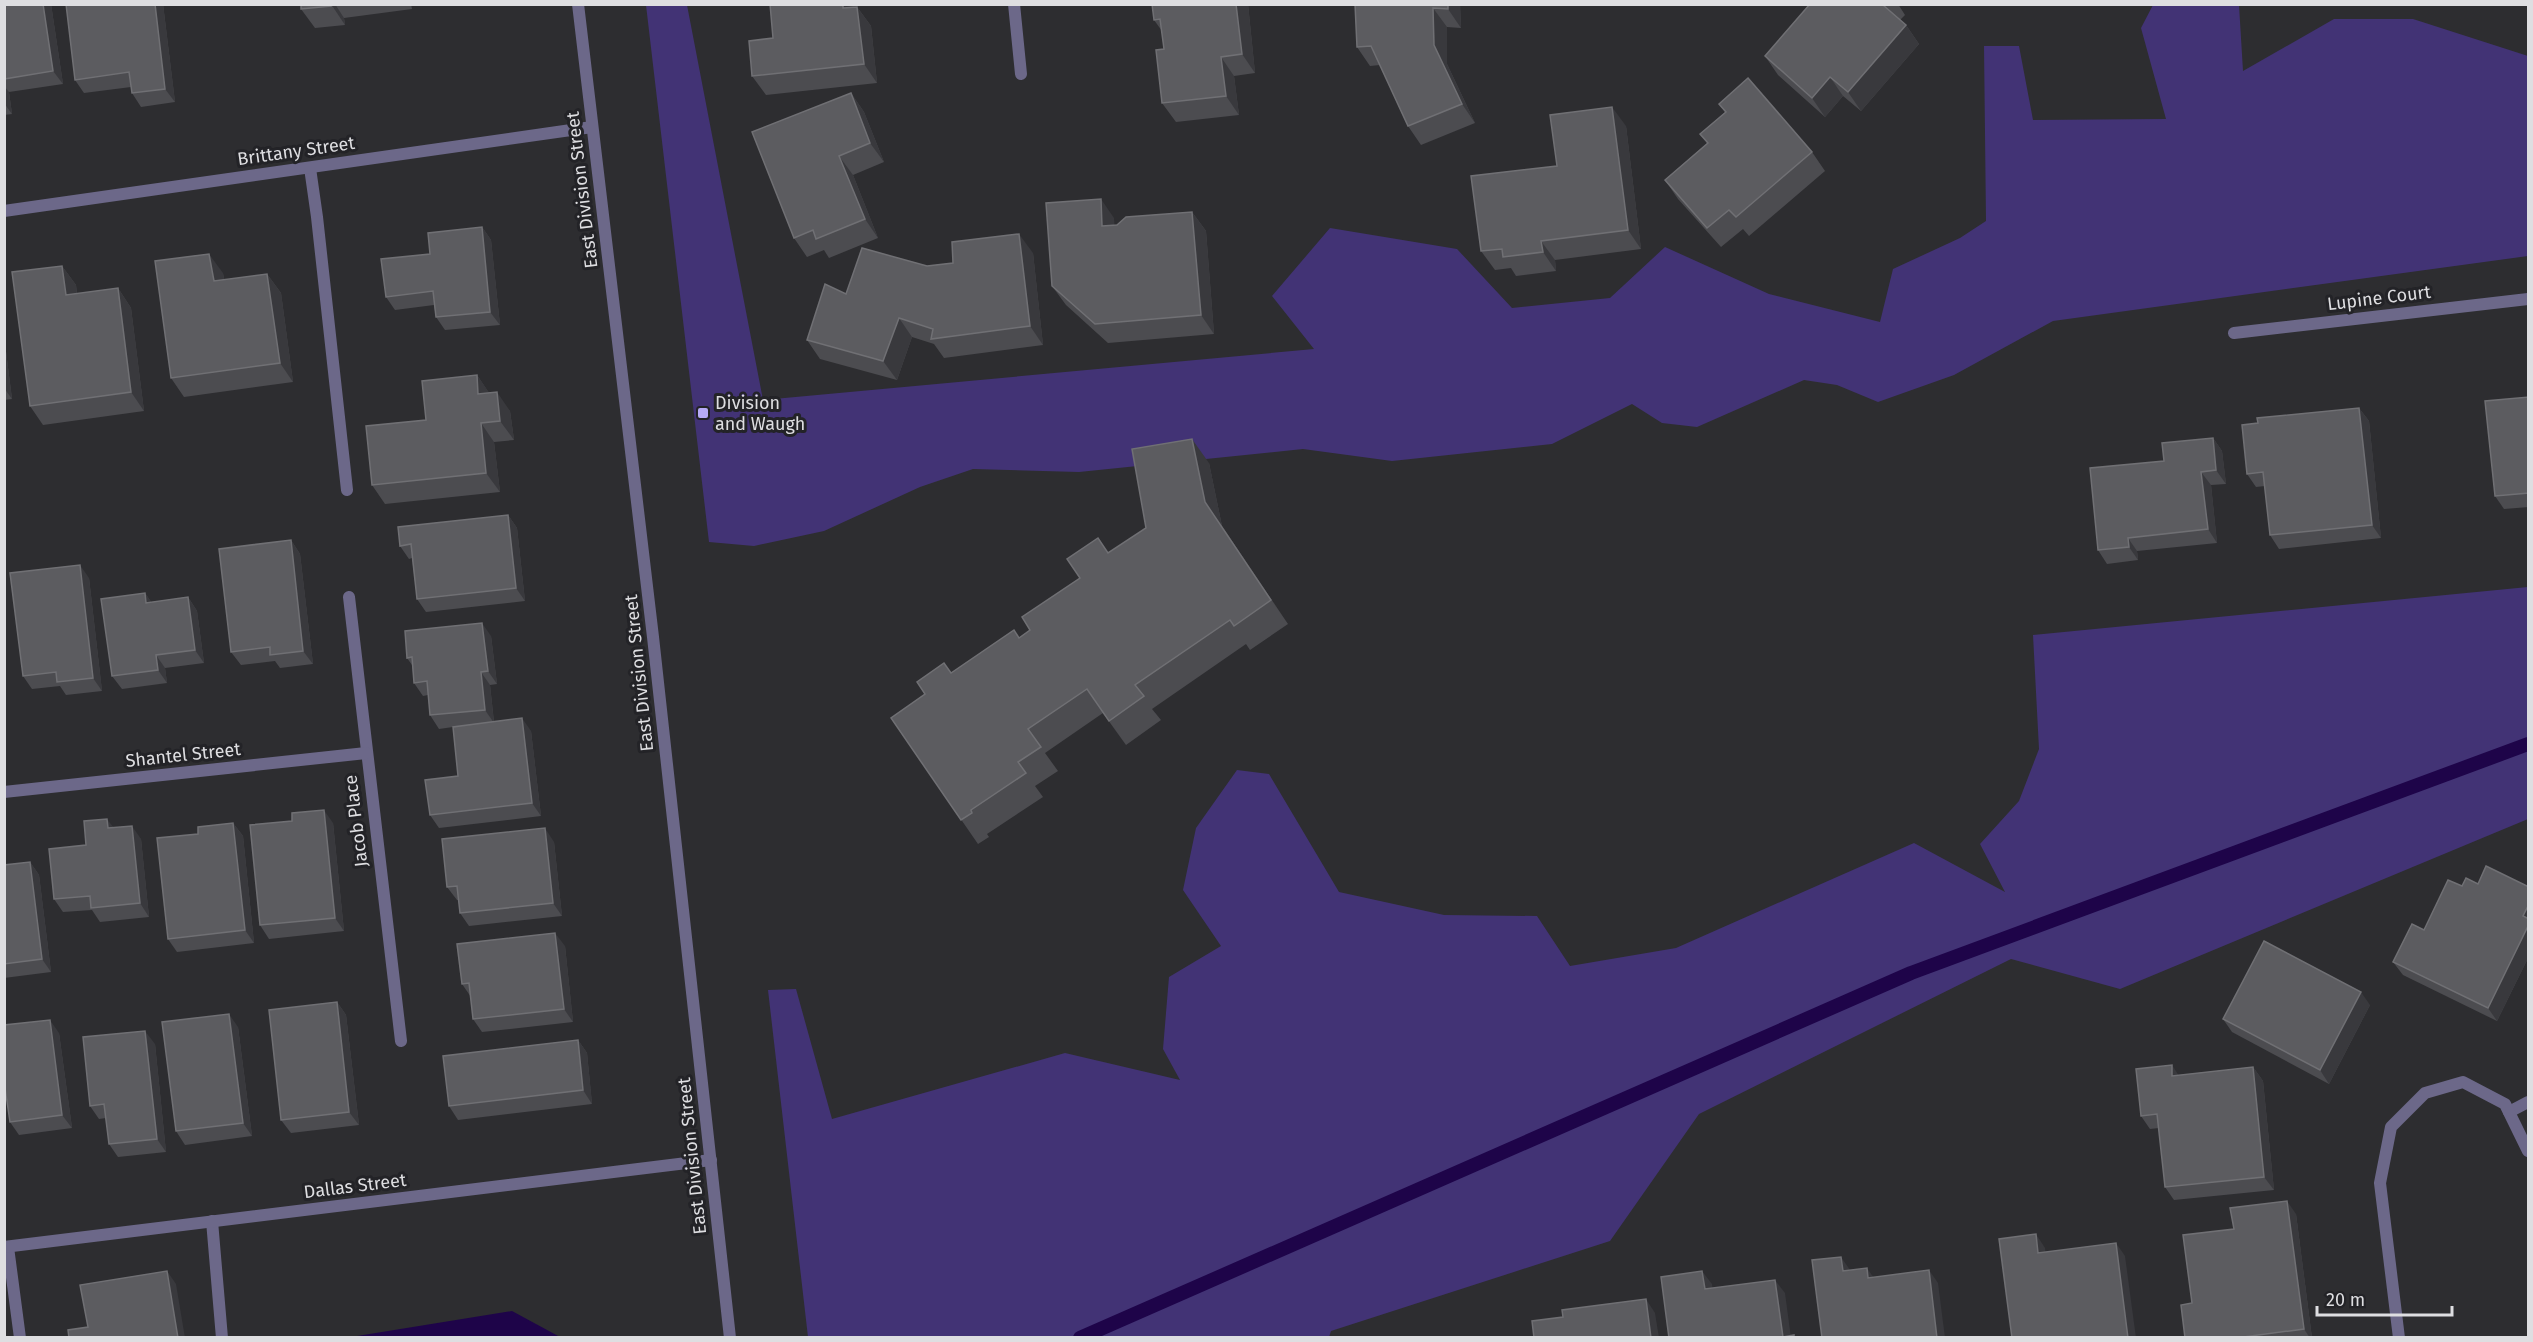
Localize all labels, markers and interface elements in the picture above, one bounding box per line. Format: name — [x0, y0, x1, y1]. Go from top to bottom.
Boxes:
street label: East Division Street — [561, 110, 603, 269]
street label: Brittany Street — [236, 132, 357, 170]
street label: Lupine Court — [2326, 281, 2433, 315]
place label: Division and Waugh — [715, 392, 805, 435]
marker: Division and Waugh — [696, 406, 710, 420]
street label: East Division Street — [620, 593, 658, 752]
street label: Shantel Street — [124, 738, 242, 772]
street label: Jacob Place — [339, 774, 373, 868]
street label: East Division Street — [673, 1076, 711, 1235]
street label: Dallas Street — [302, 1169, 408, 1203]
scale bar — [2317, 1279, 2452, 1317]
text: 20 m — [2326, 1289, 2365, 1311]

